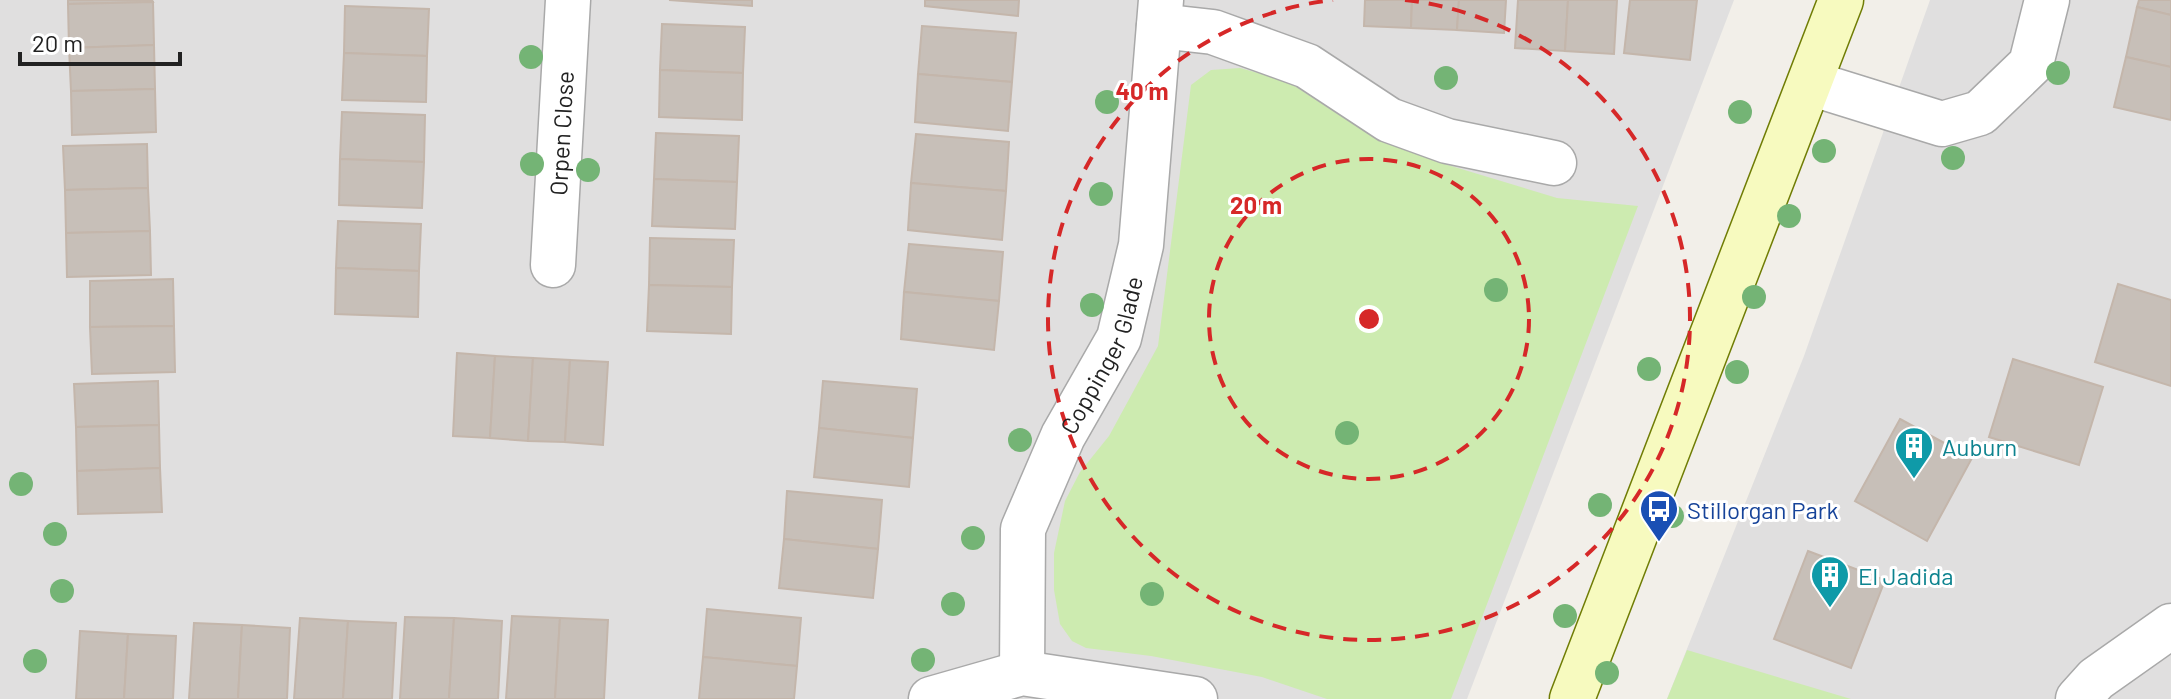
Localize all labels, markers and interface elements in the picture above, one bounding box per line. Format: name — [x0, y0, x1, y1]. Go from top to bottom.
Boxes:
scale bar — [20, 16, 180, 66]
text: 20 m — [32, 28, 83, 57]
street label: Orpen Close — [542, 70, 578, 196]
text: 40 m — [1115, 76, 1169, 105]
text: 20 m — [1230, 190, 1282, 219]
street label: Coppinger Glade — [1053, 273, 1148, 439]
centre of rings — [1355, 305, 1383, 333]
building icon: Auburn — [1893, 425, 1935, 480]
place label: Auburn — [1942, 432, 2017, 461]
bus stop icon: Stillorgan Park — [1638, 488, 1680, 543]
place label: Stillorgan Park — [1687, 495, 1838, 524]
building icon: El Jadida — [1809, 554, 1851, 609]
place label: El Jadida — [1858, 561, 1954, 590]

